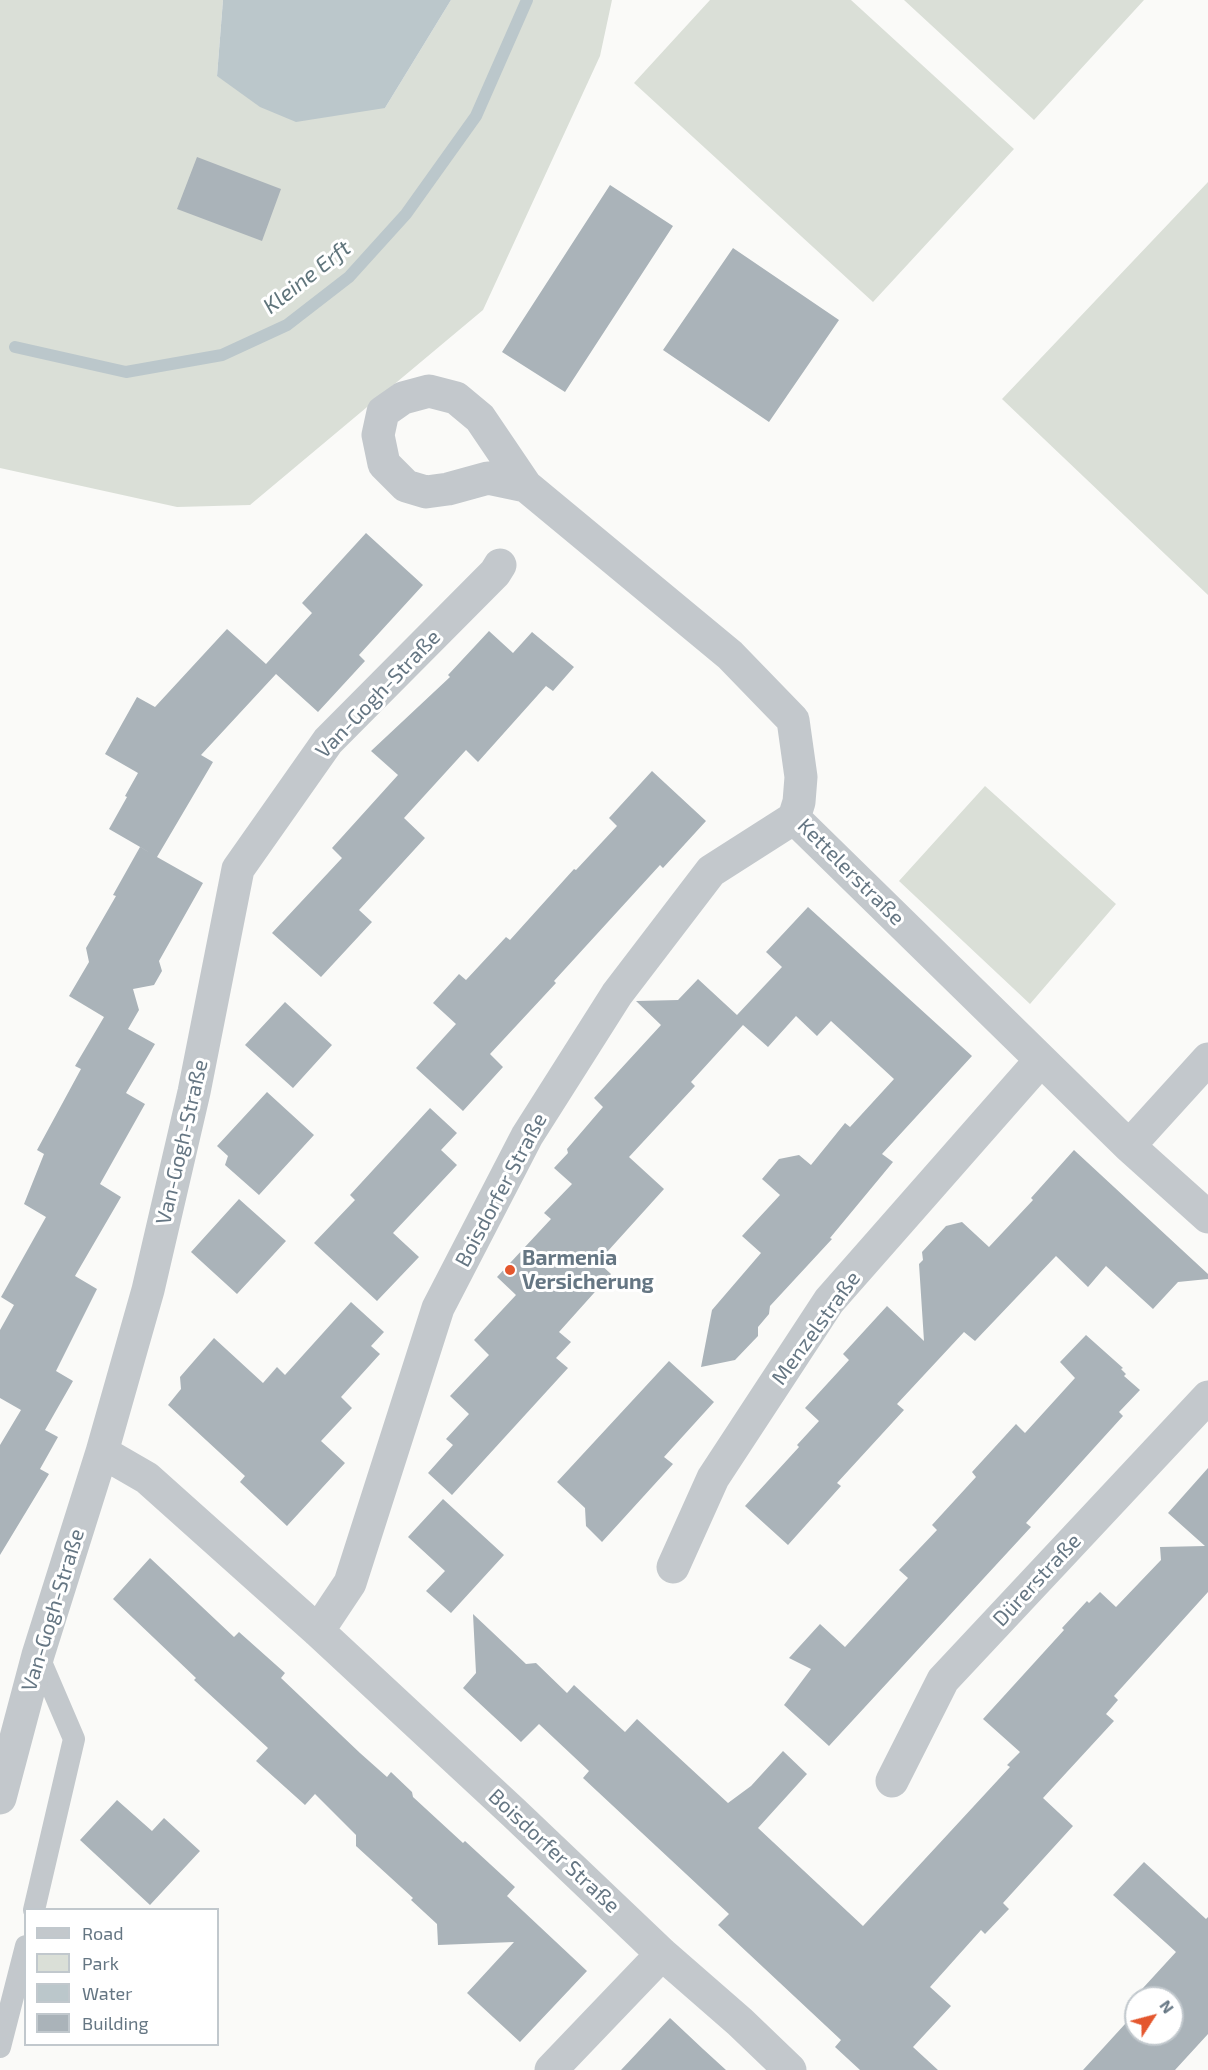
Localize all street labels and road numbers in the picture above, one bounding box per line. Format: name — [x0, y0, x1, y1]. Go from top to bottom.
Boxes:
street label: Van-Gogh-Straße — [310, 625, 446, 763]
street label: Kettelerstraße — [792, 813, 910, 931]
street label: Van-Gogh-Straße — [151, 1057, 213, 1227]
street label: Boisdorfer Straße — [450, 1109, 552, 1271]
street label: Menzelstraße — [766, 1266, 866, 1390]
street label: Van-Gogh-Straße — [16, 1526, 90, 1694]
street label: Dürerstraße — [988, 1528, 1086, 1632]
street label: Boisdorfer Straße — [483, 1784, 625, 1918]

